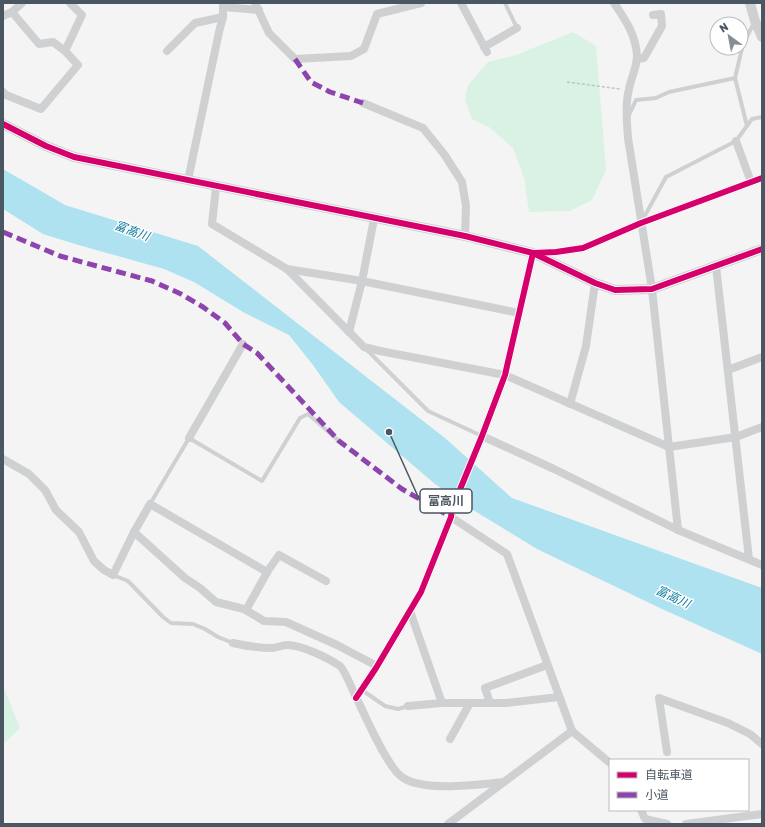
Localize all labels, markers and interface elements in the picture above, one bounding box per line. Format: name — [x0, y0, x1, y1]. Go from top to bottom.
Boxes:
north arrow — [709, 16, 749, 56]
text: N — [717, 20, 731, 36]
water label: 富高川 — [113, 218, 153, 244]
callout: 富高川 — [420, 489, 472, 513]
text: 富高川 — [428, 494, 464, 508]
water label: 富高川 — [654, 583, 694, 612]
legend — [609, 759, 749, 811]
text: 自転車道 — [645, 768, 693, 782]
text: 小道 — [645, 788, 669, 802]

